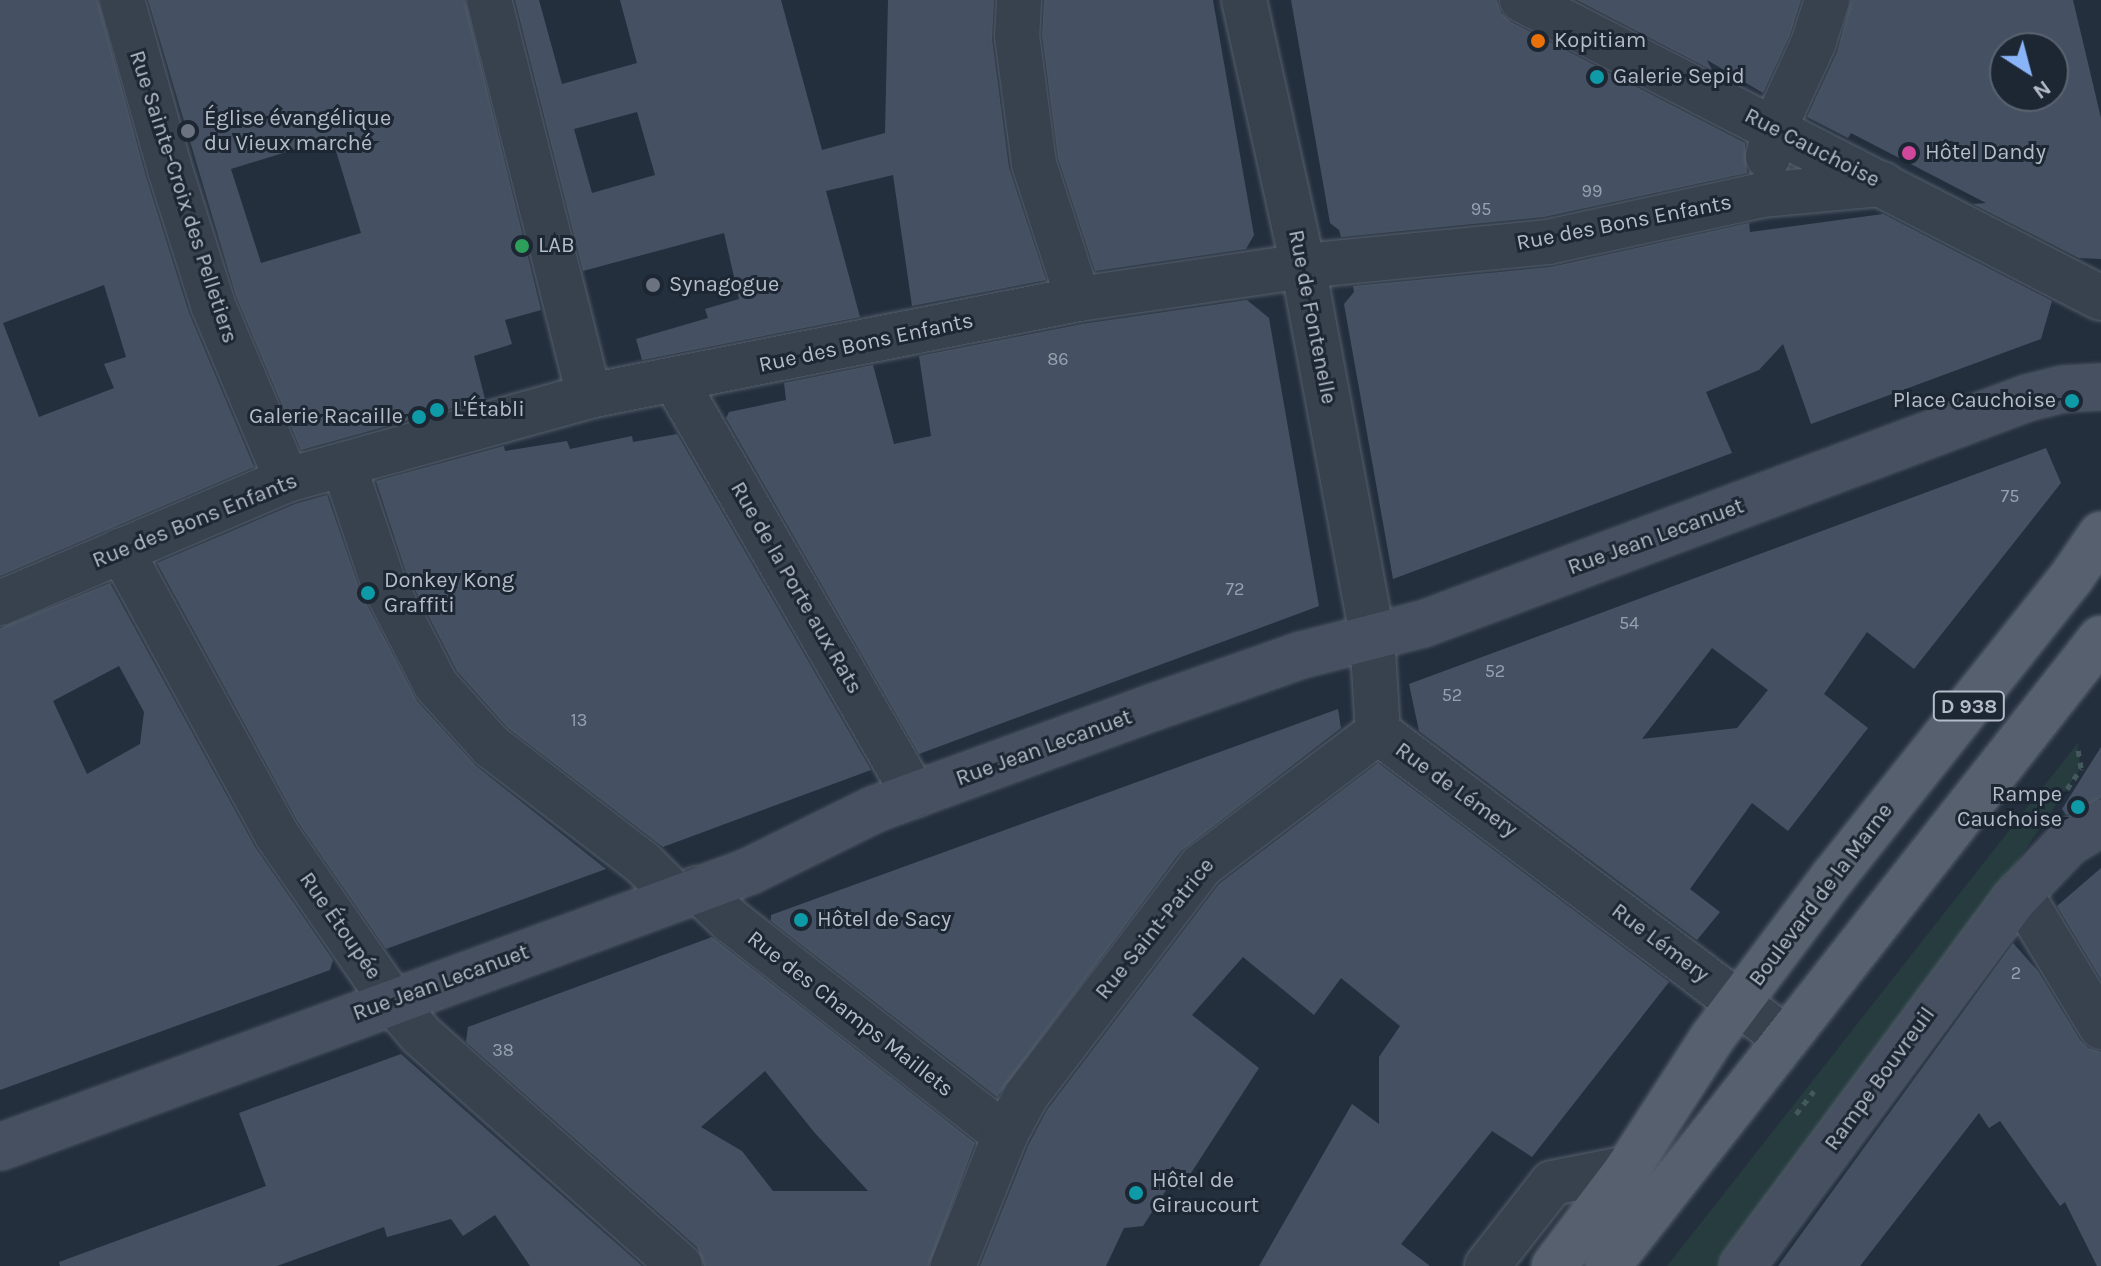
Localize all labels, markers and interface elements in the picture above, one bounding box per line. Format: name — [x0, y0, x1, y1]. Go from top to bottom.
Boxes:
place label: Kopitiam — [1554, 28, 1646, 54]
marker: Kopitiam — [1529, 32, 1547, 50]
north arrow — [1989, 32, 2069, 112]
street label: Rue Sainte-Croix des Pelletiers — [123, 47, 243, 347]
place label: Galerie Sepid — [1613, 64, 1745, 90]
marker: Galerie Sepid — [1588, 68, 1606, 86]
text: N — [2028, 75, 2056, 105]
street label: Rue Cauchoise — [1740, 103, 1884, 193]
place label: Église évangélique du Vieux marché — [204, 105, 391, 156]
marker: Église évangélique du Vieux marché — [179, 122, 197, 140]
place label: Hôtel Dandy — [1925, 140, 2046, 166]
marker: Hôtel Dandy — [1900, 144, 1918, 162]
house number: 99 — [1582, 180, 1602, 202]
street label: Rue des Bons Enfants — [1514, 189, 1734, 257]
house number: 95 — [1471, 198, 1491, 220]
street label: Rue de Fontenelle — [1282, 228, 1342, 406]
place label: LAB — [538, 233, 575, 259]
marker: LAB — [513, 237, 531, 255]
place label: Synagogue — [669, 272, 779, 298]
marker: Synagogue — [644, 276, 662, 294]
street label: Rue des Bons Enfants — [756, 307, 976, 379]
house number: 86 — [1047, 348, 1069, 370]
place label: Place Cauchoise — [1893, 388, 2056, 414]
marker: Place Cauchoise — [2063, 392, 2081, 410]
place label: L'Établi — [453, 397, 525, 423]
marker: L'Établi — [428, 401, 446, 419]
place label: Galerie Racaille — [249, 404, 403, 430]
marker: Galerie Racaille — [410, 408, 428, 426]
street label: Rue des Bons Enfants — [89, 468, 301, 574]
street label: Rue de la Porte aux Rats — [724, 477, 868, 699]
house number: 75 — [2001, 485, 2019, 507]
street label: Rue Jean Lecanuet — [1564, 493, 1748, 581]
place label: Donkey Kong Graffiti — [384, 567, 514, 618]
house number: 72 — [1226, 578, 1244, 600]
marker: Donkey Kong Graffiti — [359, 584, 377, 602]
house number: 54 — [1619, 612, 1639, 634]
house number: 52 — [1485, 660, 1505, 682]
house number: 52 — [1442, 684, 1462, 706]
road number: D 938 — [1931, 690, 2007, 722]
street label: Rue Jean Lecanuet — [952, 704, 1136, 792]
house number: 13 — [571, 709, 587, 731]
street label: Rue de Lémery — [1390, 737, 1522, 843]
place label: Rampe Cauchoise — [1957, 781, 2062, 832]
street label: Boulevard de la Marne — [1744, 798, 1898, 992]
marker: Rampe Cauchoise — [2069, 798, 2087, 816]
street label: Rue Saint-Patrice — [1090, 853, 1220, 1005]
street label: Rue Étoupée — [293, 867, 387, 985]
street label: Rue Lémery — [1606, 898, 1714, 988]
place label: Hôtel de Sacy — [817, 907, 951, 933]
marker: Hôtel de Sacy — [792, 911, 810, 929]
street label: Rue des Champs Maillets — [742, 925, 958, 1103]
street label: Rue Jean Lecanuet — [349, 939, 533, 1027]
house number: 2 — [2011, 962, 2021, 984]
street label: Rampe Bouvreuil — [1819, 1002, 1941, 1156]
house number: 38 — [492, 1039, 514, 1061]
place label: Hôtel de Giraucourt — [1152, 1167, 1259, 1218]
marker: Hôtel de Giraucourt — [1127, 1184, 1145, 1202]

